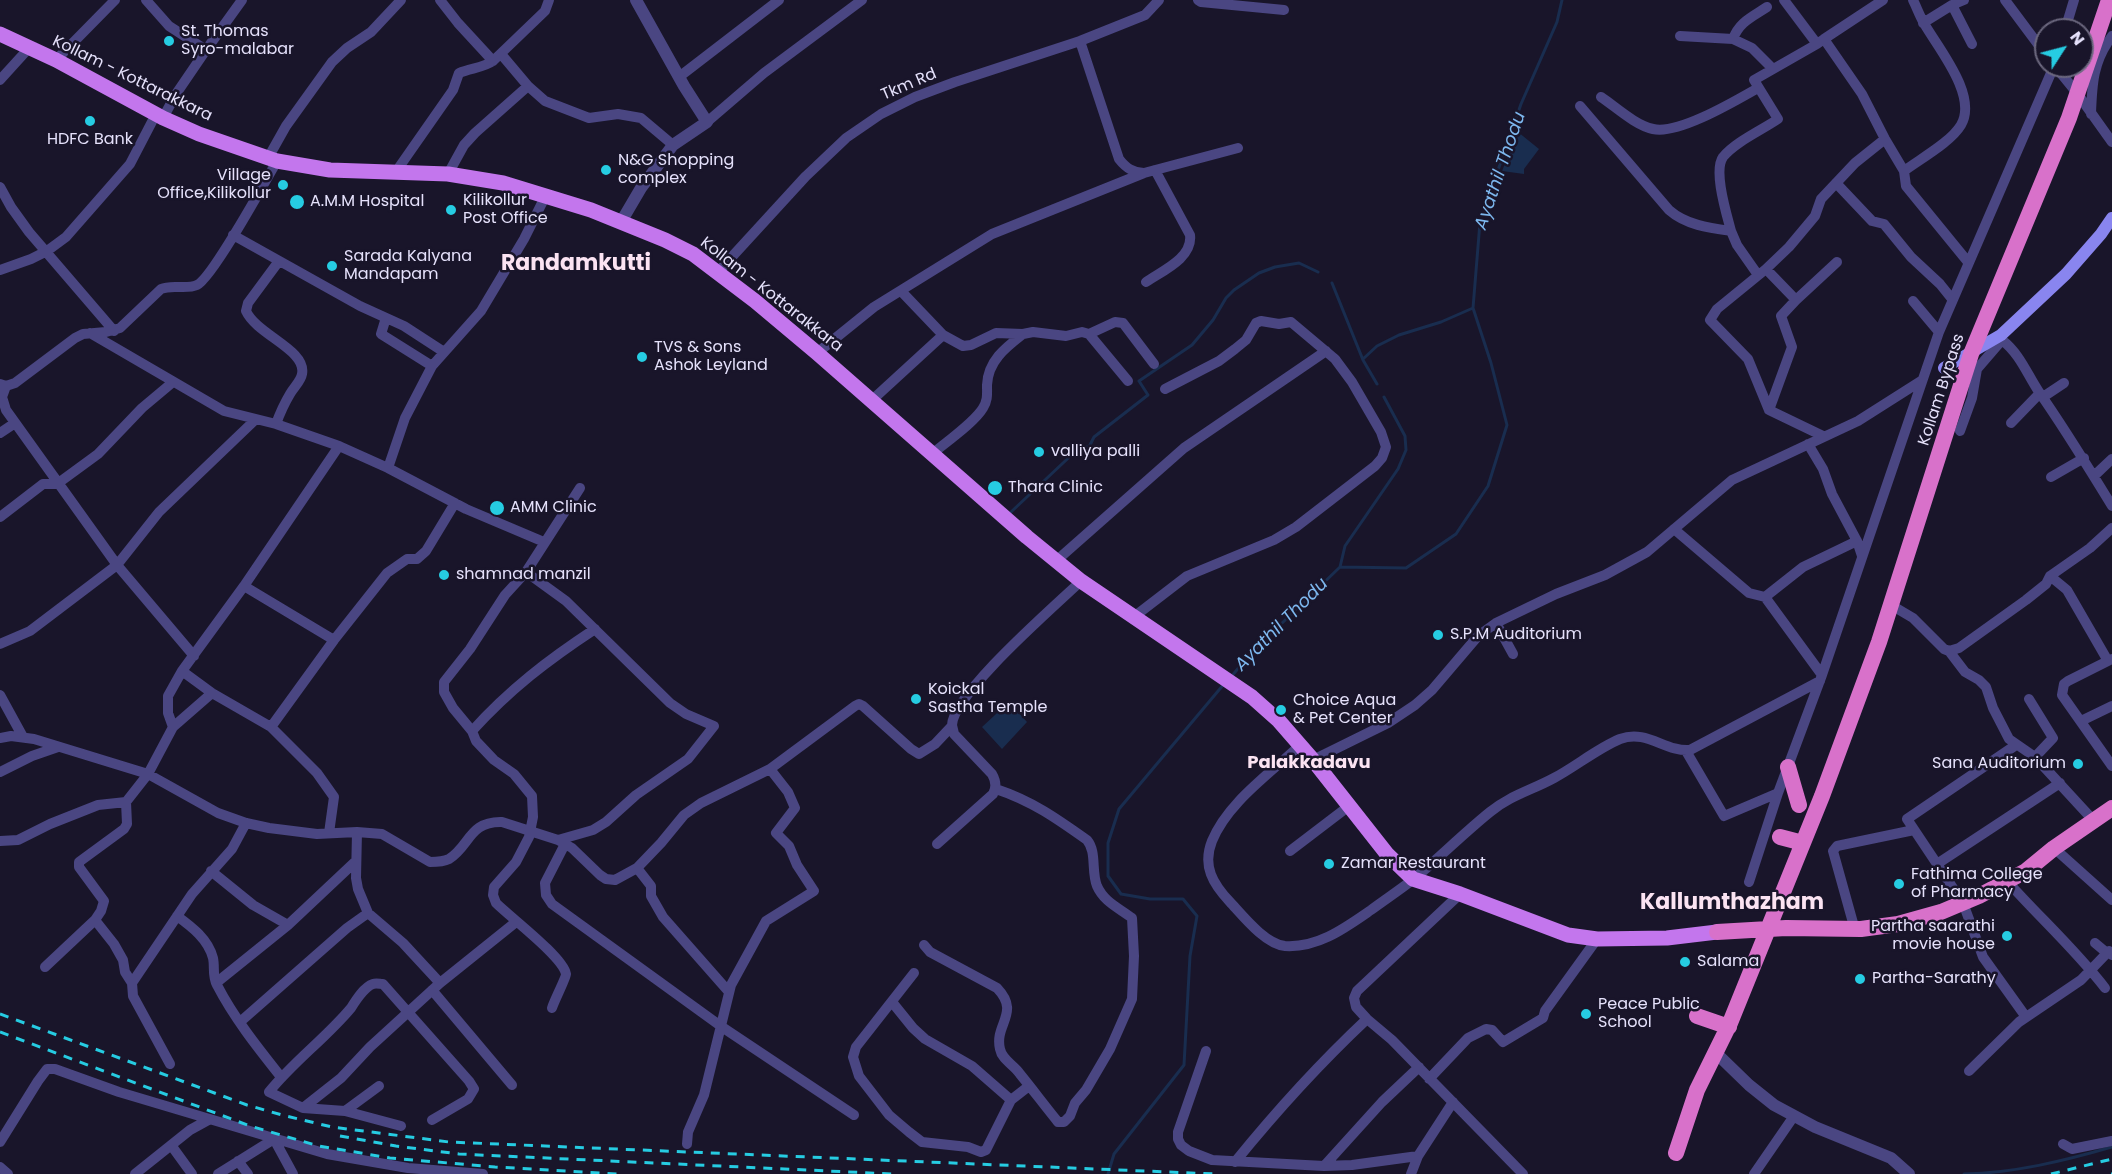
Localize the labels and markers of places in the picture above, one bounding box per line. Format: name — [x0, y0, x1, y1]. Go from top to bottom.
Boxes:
place label: St. Thomas Syro-malabar — [181, 22, 294, 60]
marker: St. Thomas Syro-malabar — [162, 34, 176, 48]
marker: HDFC Bank — [83, 114, 97, 128]
place label: HDFC Bank — [47, 130, 133, 150]
place label: N&G Shopping complex — [618, 151, 734, 189]
marker: N&G Shopping complex — [599, 163, 613, 177]
place label: Village Office,Kilikollur — [157, 166, 271, 204]
marker: Village Office,Kilikollur — [276, 178, 290, 192]
place label: Kilikollur Post Office — [463, 191, 548, 229]
place label: A.M.M Hospital — [310, 192, 424, 212]
marker: A.M.M Hospital — [288, 193, 306, 211]
marker: Kilikollur Post Office — [444, 203, 458, 217]
place label: Sarada Kalyana Mandapam — [344, 247, 472, 285]
marker: Sarada Kalyana Mandapam — [325, 259, 339, 273]
place label: TVS & Sons Ashok Leyland — [654, 338, 768, 376]
marker: TVS & Sons Ashok Leyland — [635, 350, 649, 364]
place label: valliya palli — [1051, 442, 1140, 462]
marker: valliya palli — [1032, 445, 1046, 459]
place label: Thara Clinic — [1008, 478, 1103, 498]
marker: Thara Clinic — [986, 479, 1004, 497]
place label: AMM Clinic — [510, 498, 597, 518]
marker: AMM Clinic — [488, 499, 506, 517]
place label: shamnad manzil — [456, 565, 591, 585]
marker: shamnad manzil — [437, 568, 451, 582]
place label: S.P.M Auditorium — [1450, 625, 1582, 645]
marker: S.P.M Auditorium — [1431, 628, 1445, 642]
place label: Koickal Sastha Temple — [928, 680, 1047, 718]
place label: Choice Aqua & Pet Center — [1293, 691, 1396, 729]
marker: Koickal Sastha Temple — [909, 692, 923, 706]
marker: Choice Aqua & Pet Center — [1274, 703, 1288, 717]
place label: Sana Auditorium — [1932, 754, 2066, 774]
marker: Sana Auditorium — [2071, 757, 2085, 771]
place label: Zamar Restaurant — [1341, 854, 1486, 874]
marker: Zamar Restaurant — [1322, 857, 1336, 871]
place label: Fathima College of Pharmacy — [1911, 865, 2043, 903]
marker: Fathima College of Pharmacy — [1892, 877, 1906, 891]
place label: Partha saarathi movie house — [1871, 917, 1995, 955]
marker: Partha saarathi movie house — [2000, 929, 2014, 943]
place label: Salama — [1697, 952, 1759, 972]
marker: Salama — [1678, 955, 1692, 969]
place label: Partha-Sarathy — [1872, 969, 1996, 989]
marker: Partha-Sarathy — [1853, 972, 1867, 986]
place label: Peace Public School — [1598, 995, 1700, 1033]
marker: Peace Public School — [1579, 1007, 1593, 1021]

